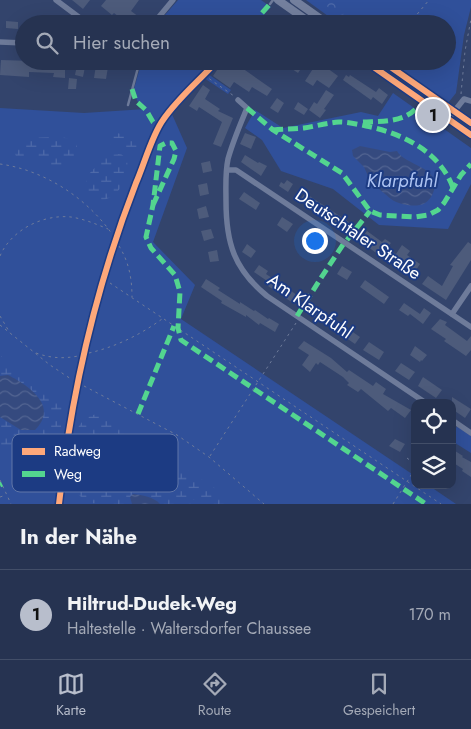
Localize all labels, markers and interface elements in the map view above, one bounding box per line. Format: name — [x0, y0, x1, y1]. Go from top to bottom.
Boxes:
search box — [15, 15, 456, 70]
icon: search — [33, 29, 61, 57]
text: Hier suchen — [73, 29, 170, 56]
pin: 1 — [417, 96, 449, 134]
water label: Klarpfuhl — [367, 167, 438, 194]
street label: Deutschtaler Straße — [290, 182, 426, 286]
your location — [302, 228, 328, 254]
street label: Am Klarpfuhl — [262, 267, 358, 345]
map controls — [411, 399, 456, 489]
button: locate — [411, 399, 456, 444]
legend — [12, 434, 178, 492]
text: Radweg — [54, 441, 101, 461]
button: layers — [411, 444, 456, 489]
text: Weg — [54, 464, 82, 484]
text: In der Nähe — [20, 522, 137, 552]
text: Hiltrud-Dudek-Weg — [67, 590, 237, 617]
text: 1 — [32, 603, 40, 626]
text: 170 m — [409, 603, 451, 626]
text: Haltestelle · Waltersdorfer Chaussee — [67, 617, 311, 640]
tab: Karte — [56, 670, 86, 720]
tab: Route — [198, 670, 231, 720]
tab: Gespeichert — [343, 670, 415, 720]

